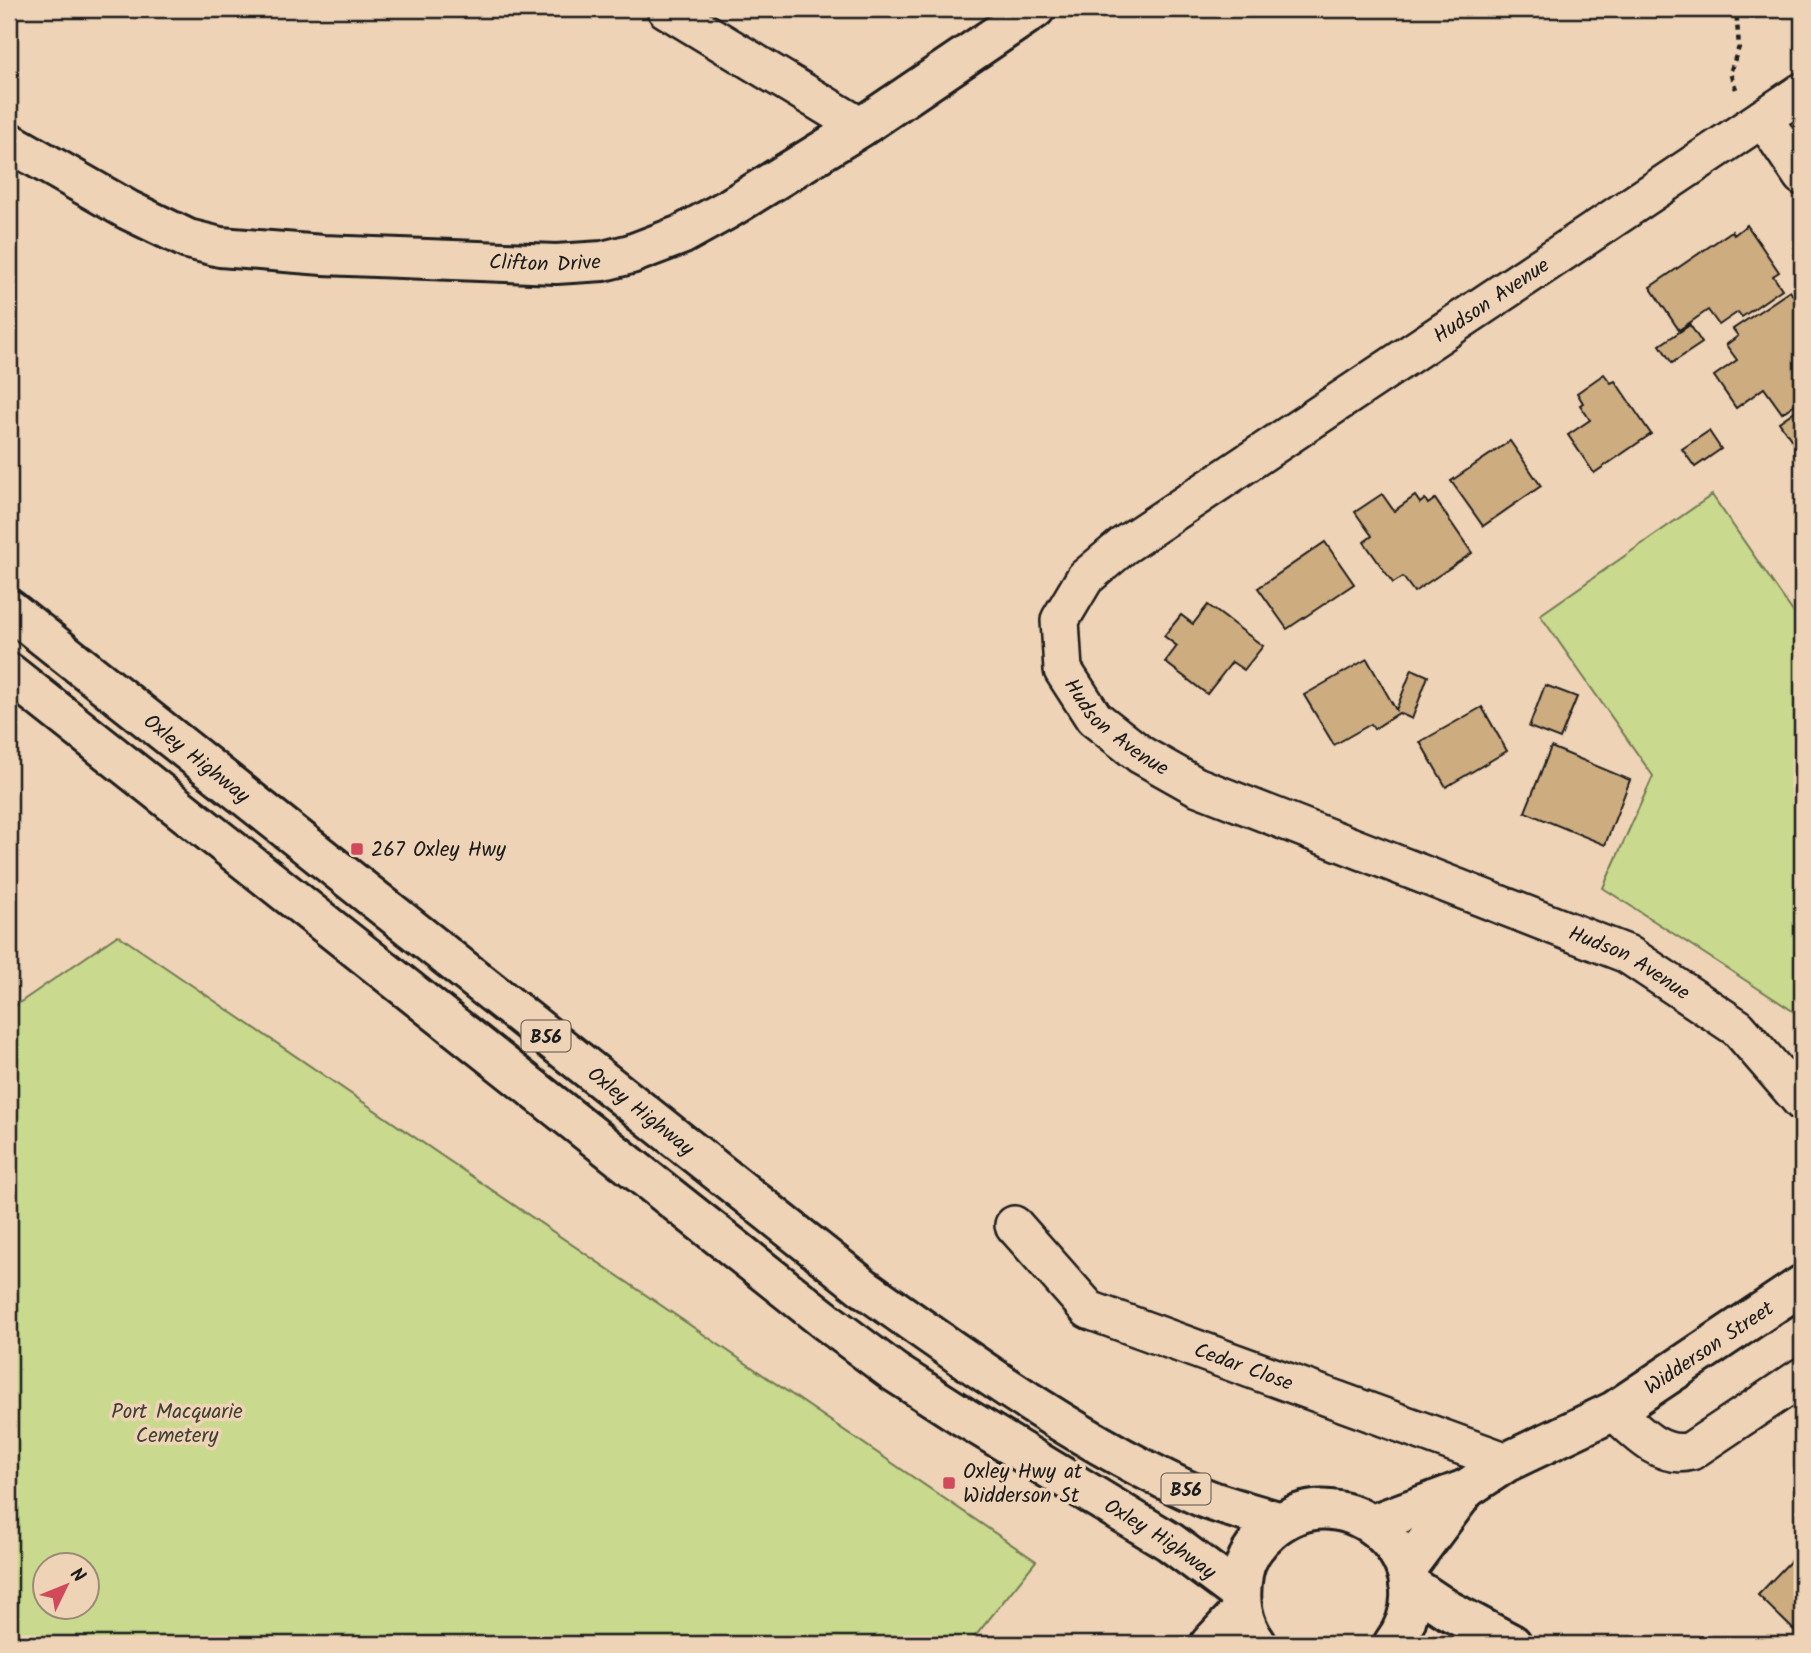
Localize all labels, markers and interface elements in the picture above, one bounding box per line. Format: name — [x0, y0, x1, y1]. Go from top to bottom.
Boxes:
street label: Clifton Drive — [488, 246, 602, 282]
street label: Hudson Avenue — [1427, 250, 1557, 353]
street label: Hudson Avenue — [1055, 672, 1175, 786]
street label: Oxley Highway — [135, 706, 257, 812]
place label: 267 Oxley Hwy — [371, 834, 506, 867]
marker: 267 Oxley Hwy — [349, 841, 365, 857]
street label: Hudson Avenue — [1563, 918, 1697, 1010]
road number: B56 — [522, 1020, 570, 1052]
street label: Oxley Highway — [579, 1059, 701, 1165]
street label: Widderson Street — [1638, 1293, 1782, 1404]
street label: Cedar Close — [1189, 1334, 1298, 1401]
park label: Port Macquarie Cemetery — [111, 1396, 243, 1453]
place label: Oxley Hwy at Widderson St — [963, 1456, 1083, 1513]
road number: B56 — [1162, 1474, 1210, 1504]
marker: Oxley Hwy at Widderson St — [941, 1475, 957, 1491]
street label: Oxley Highway — [1097, 1491, 1223, 1589]
north arrow — [32, 1552, 102, 1622]
text: N — [62, 1561, 92, 1590]

